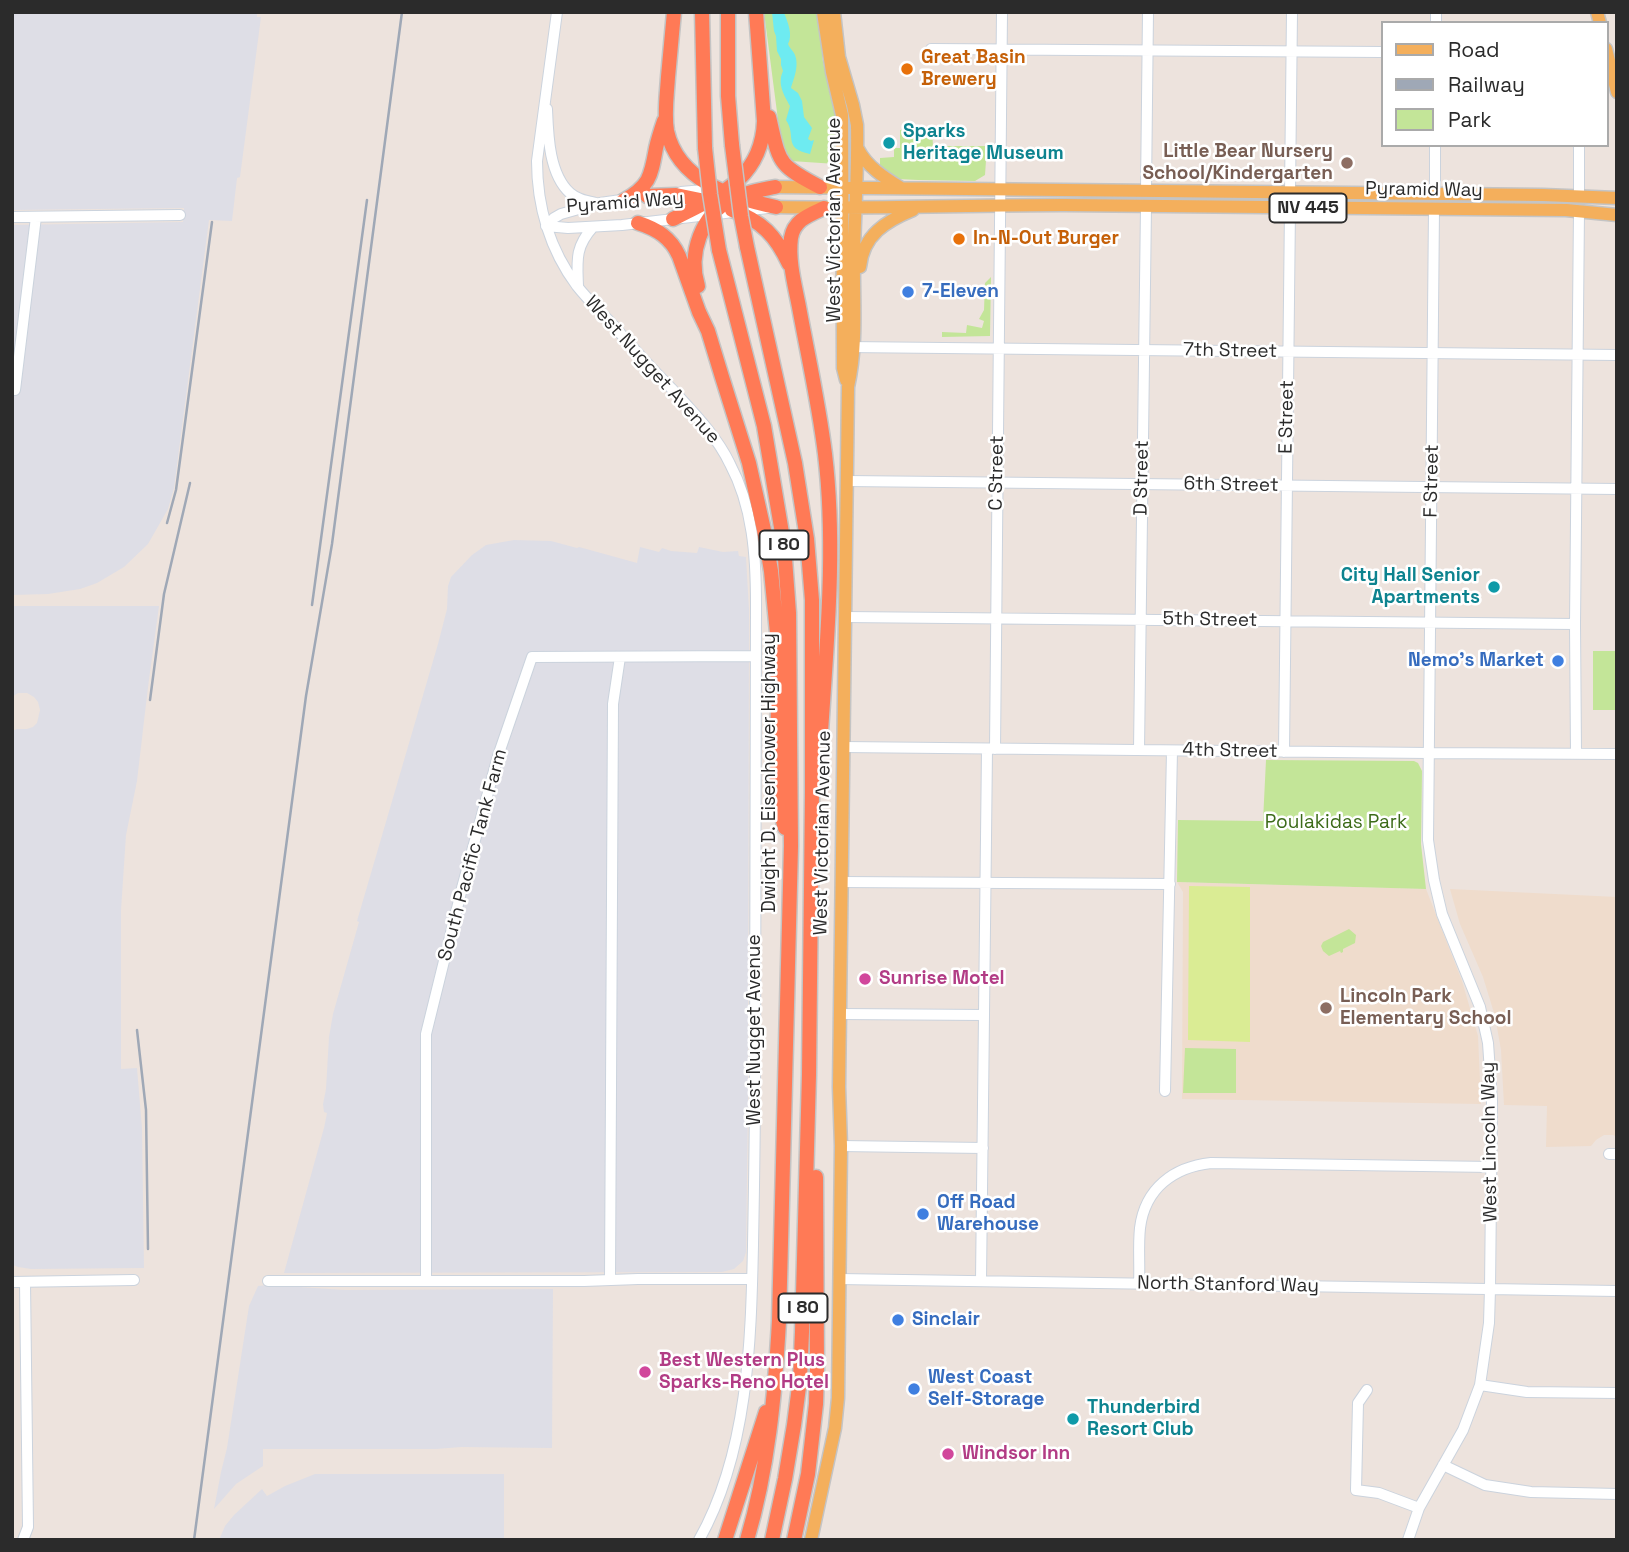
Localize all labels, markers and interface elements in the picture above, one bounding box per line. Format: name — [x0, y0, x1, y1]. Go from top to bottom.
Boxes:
legend — [1380, 21, 1608, 147]
text: Road — [1448, 36, 1500, 63]
place label: Great Basin Brewery — [921, 47, 1026, 91]
marker: Great Basin Brewery — [899, 61, 915, 77]
text: Railway — [1448, 71, 1525, 98]
text: Park — [1448, 106, 1492, 133]
street label: West Victorian Avenue — [824, 118, 846, 322]
place label: Sparks Heritage Museum — [903, 121, 1064, 165]
marker: Sparks Heritage Museum — [881, 135, 897, 151]
place label: Little Bear Nursery School/Kindergarten — [1142, 141, 1333, 185]
marker: Little Bear Nursery School/Kindergarten — [1339, 155, 1355, 171]
street label: Pyramid Way — [1365, 178, 1483, 202]
street label: Pyramid Way — [566, 188, 684, 218]
road number: NV 445 — [1270, 194, 1346, 223]
place label: In-N-Out Burger — [973, 228, 1119, 250]
marker: In-N-Out Burger — [951, 231, 967, 247]
place label: 7-Eleven — [922, 281, 999, 303]
marker: 7-Eleven — [900, 284, 916, 300]
street label: West Nugget Avenue — [580, 291, 724, 449]
street label: 7th Street — [1183, 339, 1277, 363]
street label: E Street — [1275, 380, 1299, 454]
street label: C Street — [985, 435, 1009, 511]
street label: D Street — [1130, 440, 1154, 516]
street label: F Street — [1420, 444, 1444, 518]
street label: 6th Street — [1183, 473, 1279, 497]
road number: I 80 — [760, 530, 808, 560]
place label: City Hall Senior Apartments — [1341, 565, 1480, 609]
marker: City Hall Senior Apartments — [1486, 579, 1502, 595]
street label: 5th Street — [1162, 608, 1258, 632]
street label: Dwight D. Eisenhower Highway — [759, 633, 781, 913]
place label: Nemo’s Market — [1408, 650, 1544, 672]
marker: Nemo’s Market — [1550, 653, 1566, 669]
street label: West Victorian Avenue — [810, 730, 836, 936]
street label: 4th Street — [1182, 739, 1278, 763]
street label: South Pacific Tank Farm — [434, 746, 512, 964]
park label: Poulakidas Park — [1265, 812, 1407, 834]
street label: West Nugget Avenue — [744, 934, 766, 1126]
place label: Sunrise Motel — [879, 968, 1005, 990]
marker: Sunrise Motel — [857, 971, 873, 987]
place label: Lincoln Park Elementary School — [1340, 986, 1512, 1030]
marker: Lincoln Park Elementary School — [1318, 1000, 1334, 1016]
street label: West Lincoln Way — [1477, 1061, 1503, 1223]
place label: Off Road Warehouse — [937, 1192, 1039, 1236]
marker: Off Road Warehouse — [915, 1206, 931, 1222]
street label: North Stanford Way — [1137, 1272, 1319, 1298]
road number: I 80 — [778, 1294, 828, 1322]
place label: Sinclair — [912, 1309, 980, 1331]
marker: Sinclair — [890, 1312, 906, 1328]
place label: Best Western Plus Sparks-Reno Hotel — [659, 1350, 829, 1394]
marker: Best Western Plus Sparks-Reno Hotel — [637, 1364, 653, 1380]
place label: West Coast Self-Storage — [928, 1367, 1044, 1411]
marker: West Coast Self-Storage — [906, 1381, 922, 1397]
place label: Thunderbird Resort Club — [1087, 1397, 1200, 1441]
marker: Thunderbird Resort Club — [1065, 1411, 1081, 1427]
place label: Windsor Inn — [962, 1443, 1070, 1465]
marker: Windsor Inn — [940, 1446, 956, 1462]

